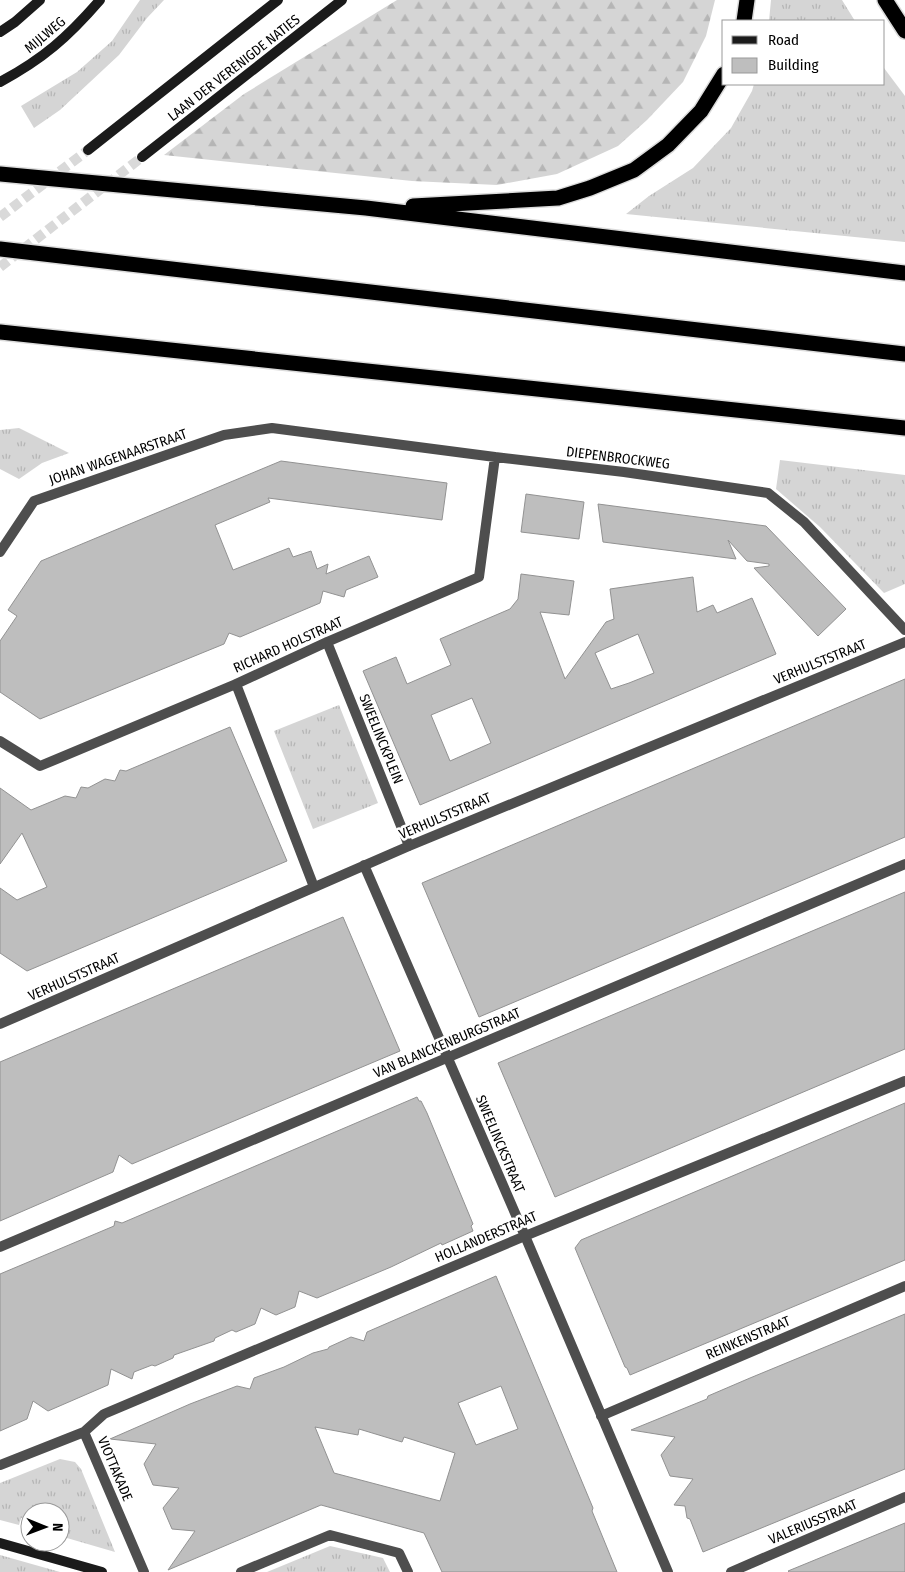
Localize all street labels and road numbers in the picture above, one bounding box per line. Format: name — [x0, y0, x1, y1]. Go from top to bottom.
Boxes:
street label: LAAN DER VERENIGDE NATIES — [165, 11, 304, 125]
street label: MIJLWEG — [21, 13, 69, 57]
street label: JOHAN WAGENAARSTRAAT — [47, 425, 190, 489]
street label: DIEPENBROCKWEG — [565, 443, 671, 473]
street label: RICHARD HOLSTRAAT — [231, 613, 346, 677]
street label: VERHULSTSTRAAT — [771, 636, 869, 688]
street label: SWEELINCKPLEIN — [355, 692, 407, 786]
street label: VERHULSTSTRAAT — [397, 789, 494, 843]
street label: VERHULSTSTRAAT — [26, 949, 123, 1005]
street label: VAN BLANCKENBURGSTRAAT — [371, 1004, 524, 1082]
street label: SWEELINCKSTRAAT — [472, 1093, 528, 1196]
street label: HOLLANDERSTRAAT — [432, 1208, 540, 1266]
street label: REINKENSTRAAT — [703, 1312, 793, 1363]
street label: VIOTTAKADE — [94, 1434, 136, 1504]
street label: VALERIUSSTRAAT — [766, 1496, 860, 1548]

